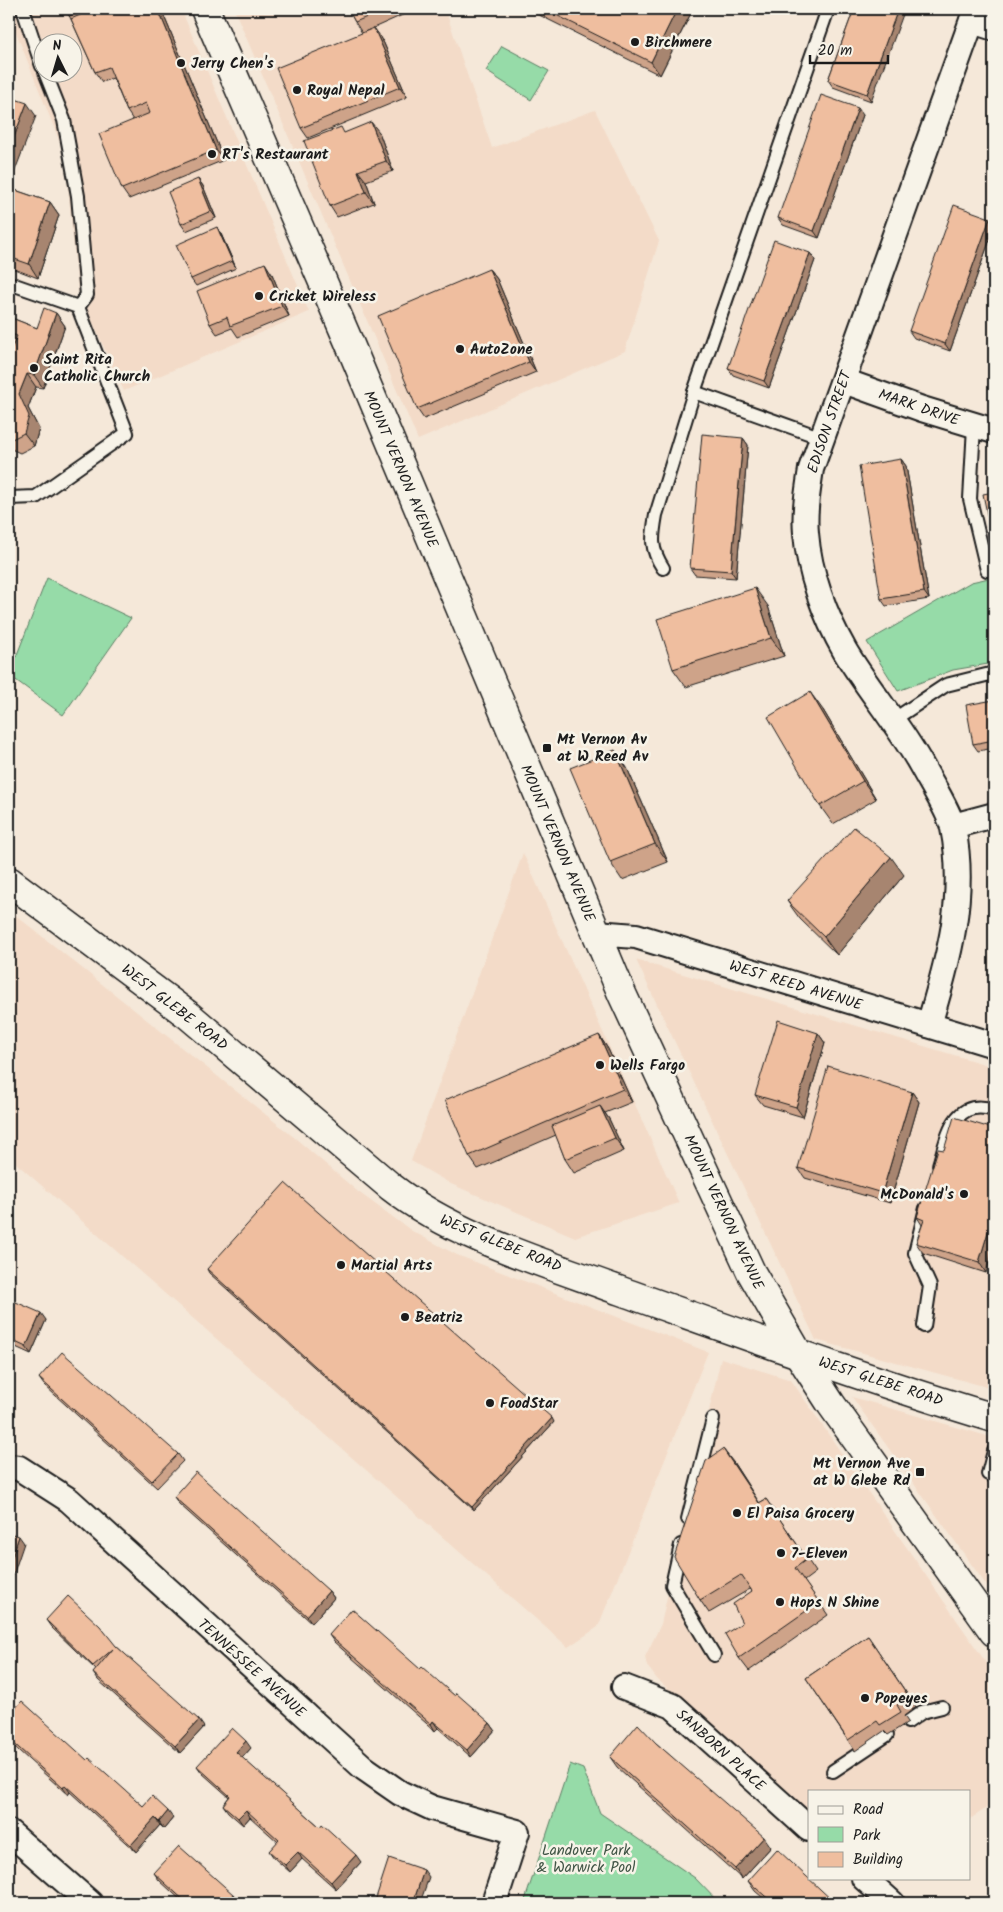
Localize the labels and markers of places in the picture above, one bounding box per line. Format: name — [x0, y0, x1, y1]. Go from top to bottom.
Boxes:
place label: Birchmere — [645, 31, 713, 55]
marker: Birchmere — [629, 36, 641, 48]
place label: Jerry Chen's — [191, 52, 274, 76]
marker: Jerry Chen's — [175, 57, 187, 69]
place label: Royal Nepal — [307, 79, 385, 103]
marker: Royal Nepal — [291, 84, 303, 96]
place label: RT's Restaurant — [222, 143, 329, 167]
marker: RT's Restaurant — [206, 148, 218, 160]
place label: Cricket Wireless — [269, 285, 376, 309]
marker: Cricket Wireless — [253, 290, 265, 302]
place label: AutoZone — [470, 338, 533, 362]
marker: AutoZone — [454, 343, 466, 355]
place label: Saint Rita Catholic Church — [44, 348, 150, 389]
marker: Saint Rita Catholic Church — [28, 362, 40, 374]
place label: Mt Vernon Av at W Reed Av — [557, 728, 649, 769]
marker: Mt Vernon Av at W Reed Av — [541, 742, 553, 754]
place label: Wells Fargo — [610, 1054, 685, 1078]
marker: Wells Fargo — [594, 1059, 606, 1071]
place label: McDonald's — [880, 1183, 954, 1207]
marker: McDonald's — [958, 1188, 970, 1200]
place label: Martial Arts — [351, 1254, 432, 1278]
marker: Martial Arts — [335, 1259, 347, 1271]
place label: Beatriz — [415, 1306, 463, 1330]
marker: Beatriz — [399, 1311, 411, 1323]
place label: FoodStar — [500, 1392, 559, 1416]
marker: FoodStar — [484, 1397, 496, 1409]
place label: Mt Vernon Ave at W Glebe Rd — [813, 1452, 911, 1493]
marker: Mt Vernon Ave at W Glebe Rd — [914, 1466, 926, 1478]
place label: El Paisa Grocery — [747, 1502, 855, 1526]
marker: El Paisa Grocery — [731, 1507, 743, 1519]
place label: 7-Eleven — [791, 1542, 848, 1566]
marker: 7-Eleven — [775, 1547, 787, 1559]
place label: Hops N Shine — [790, 1591, 880, 1615]
marker: Hops N Shine — [774, 1596, 786, 1608]
place label: Popeyes — [875, 1687, 928, 1711]
marker: Popeyes — [859, 1692, 871, 1704]

